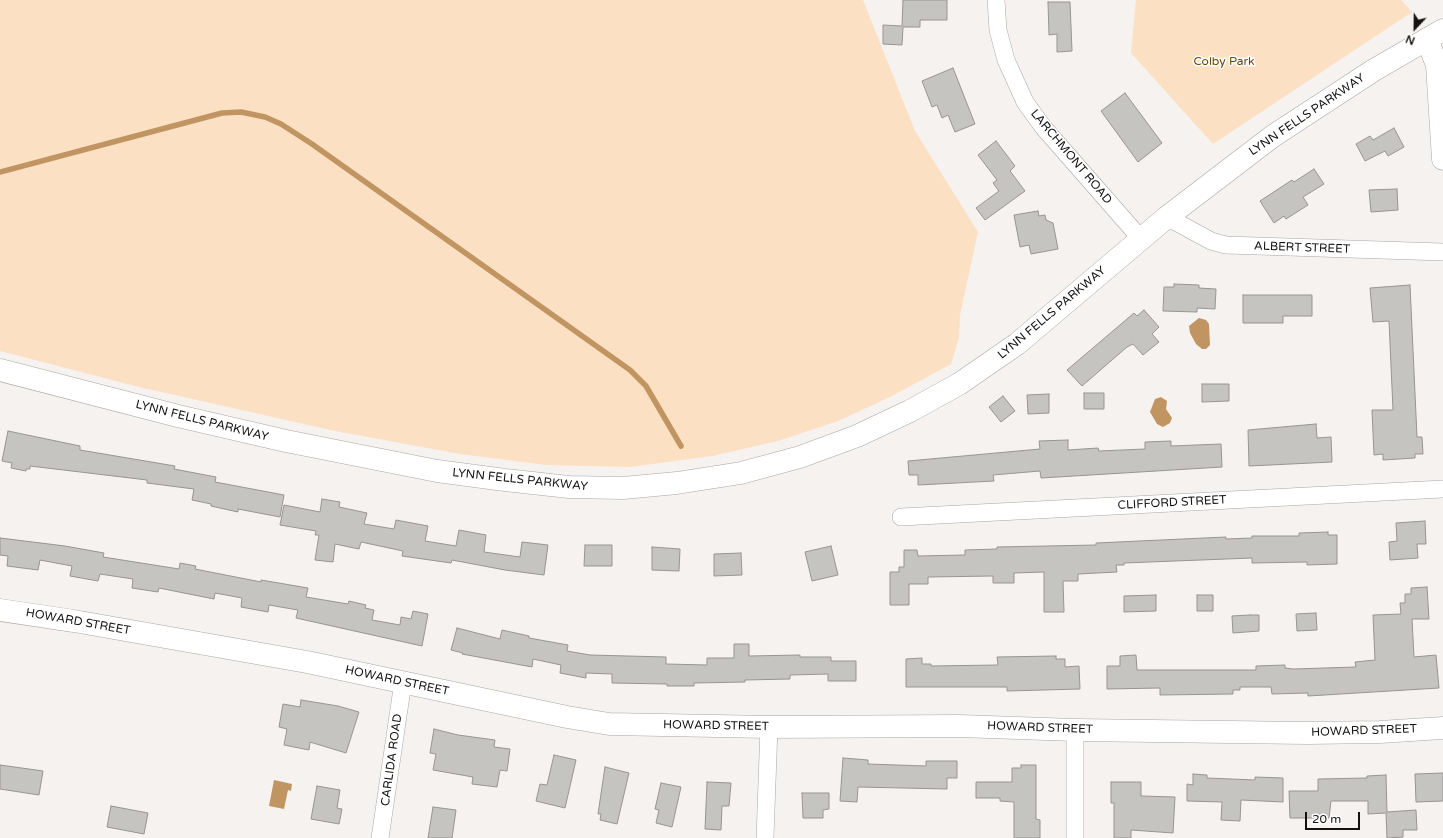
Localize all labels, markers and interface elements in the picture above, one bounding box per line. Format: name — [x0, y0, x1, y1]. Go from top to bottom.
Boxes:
north arrow — [1395, 8, 1435, 48]
text: N — [1404, 32, 1417, 47]
park label: Colby Park — [1193, 55, 1255, 69]
street label: LYNN FELLS PARKWAY — [1246, 71, 1368, 159]
street label: LARCHMONT ROAD — [1027, 107, 1115, 207]
street label: ALBERT STREET — [1254, 239, 1350, 257]
street label: LYNN FELLS PARKWAY — [995, 264, 1109, 362]
street label: LYNN FELLS PARKWAY — [134, 398, 270, 444]
street label: LYNN FELLS PARKWAY — [451, 466, 589, 494]
street label: CLIFFORD STREET — [1117, 493, 1227, 513]
street label: HOWARD STREET — [25, 606, 131, 638]
street label: HOWARD STREET — [344, 663, 450, 699]
street label: CARLIDA ROAD — [378, 713, 406, 807]
street label: HOWARD STREET — [663, 718, 769, 734]
street label: HOWARD STREET — [987, 719, 1093, 737]
street label: HOWARD STREET — [1311, 722, 1417, 740]
scale bar — [1307, 804, 1362, 830]
text: 20 m — [1312, 812, 1341, 826]

